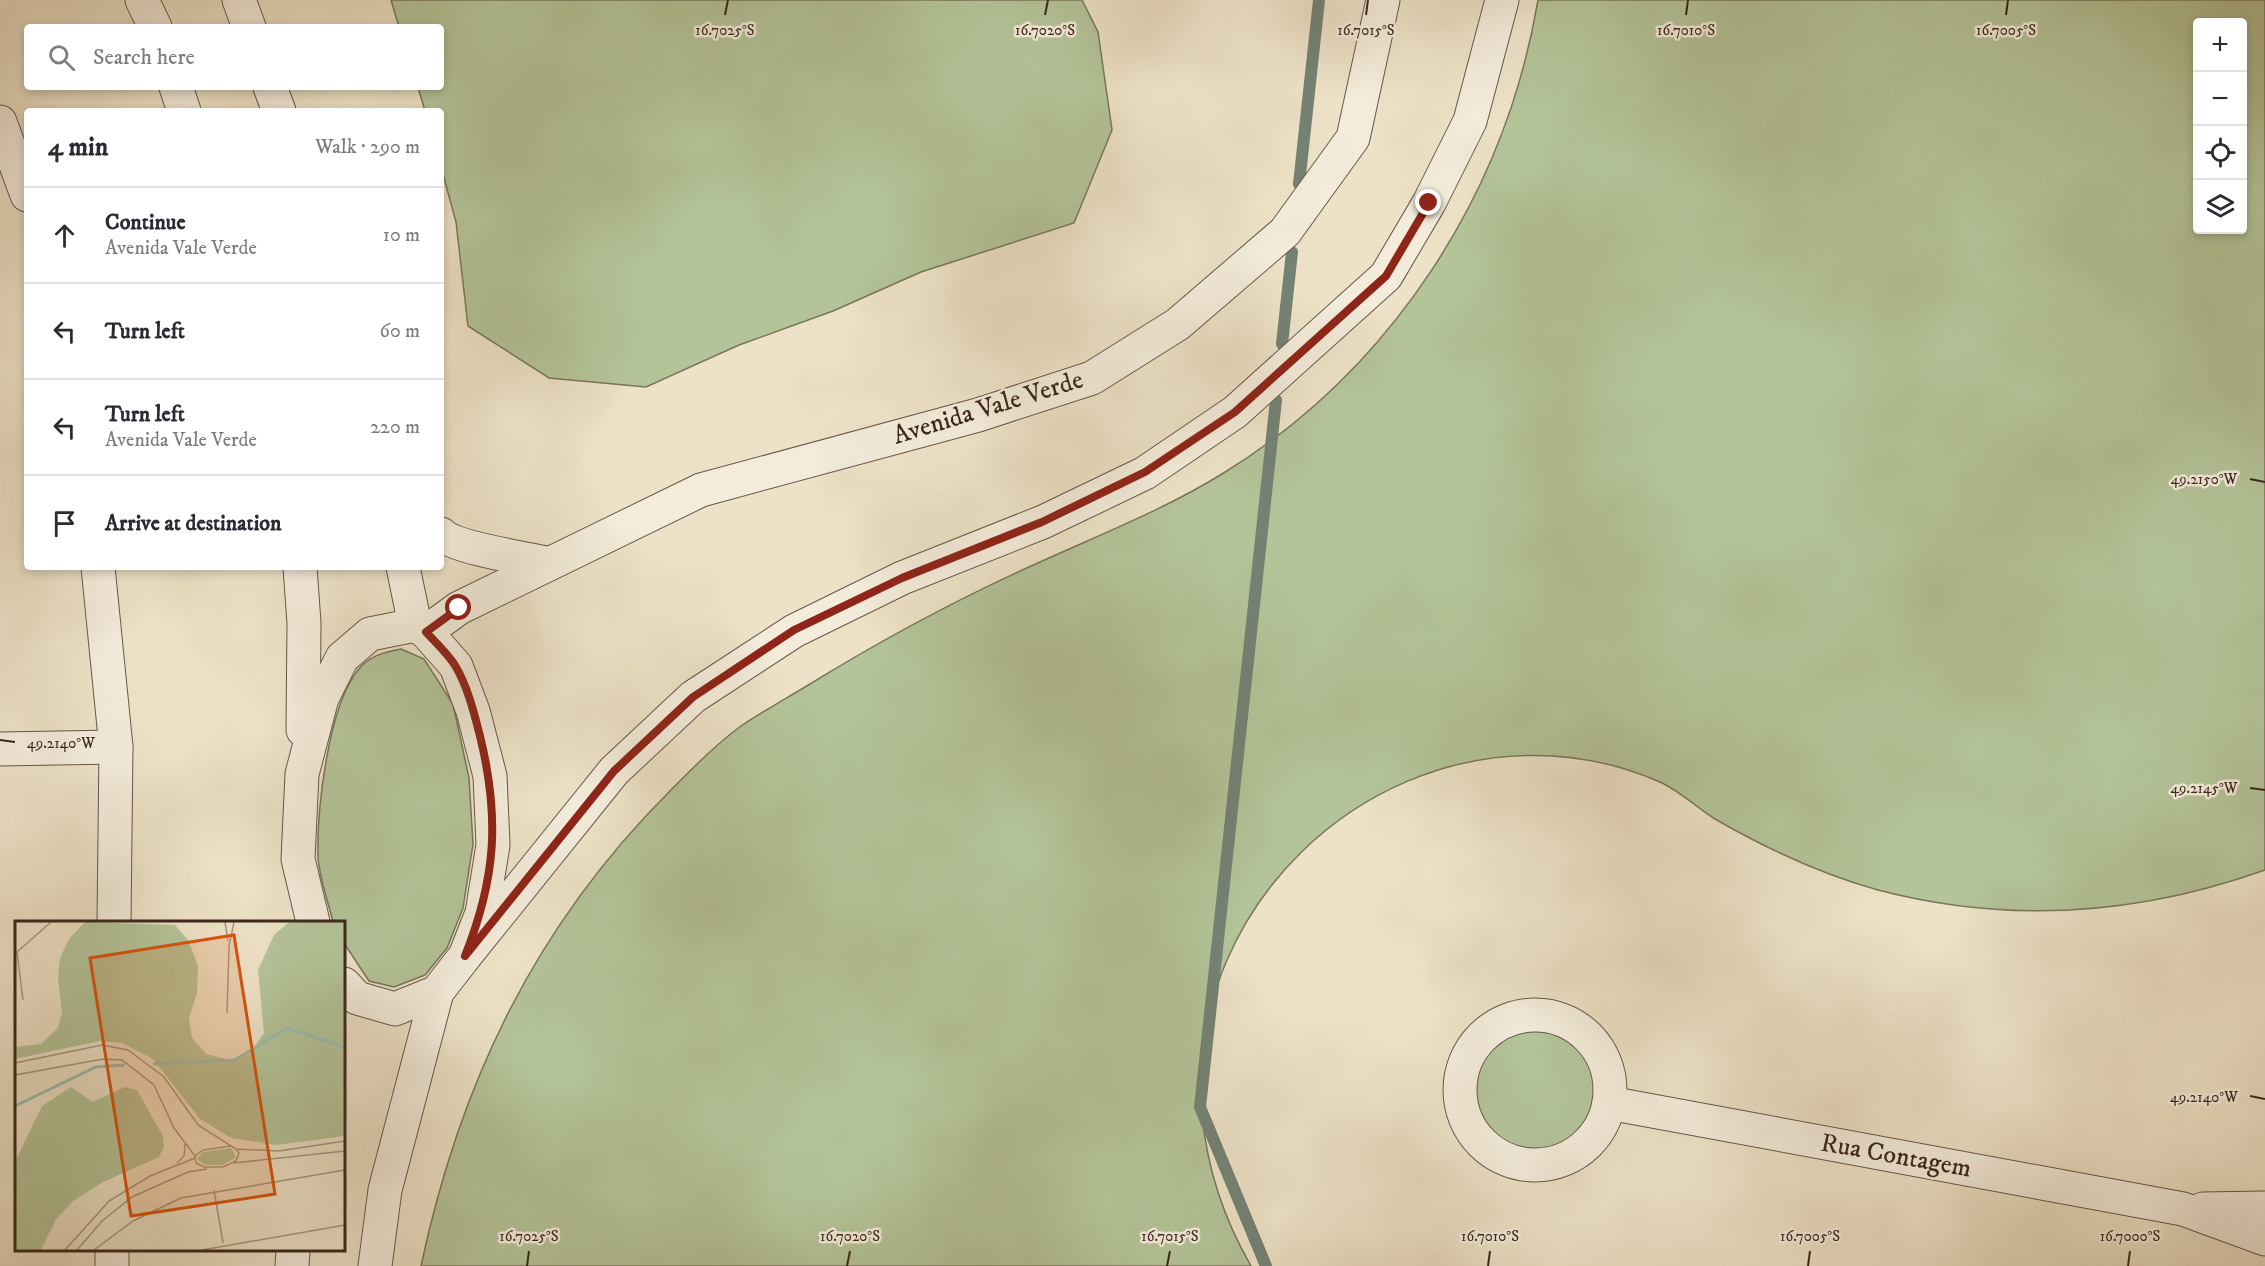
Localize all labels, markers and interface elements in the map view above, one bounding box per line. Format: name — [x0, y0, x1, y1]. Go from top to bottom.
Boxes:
map controls — [2193, 18, 2247, 234]
button: + — [2193, 18, 2247, 72]
text: 16.7025°S — [695, 21, 755, 40]
text: 16.7020°S — [1015, 21, 1075, 40]
text: 16.7015°S — [1337, 21, 1395, 40]
text: 16.7010°S — [1657, 21, 1715, 40]
text: 16.7005°S — [1976, 21, 2036, 40]
search box — [24, 24, 444, 90]
icon: search — [45, 41, 78, 74]
text: Search here — [93, 44, 195, 71]
button: − — [2193, 72, 2247, 126]
button: locate — [2193, 126, 2247, 180]
text: 4 min — [48, 131, 108, 164]
text: Walk · 290 m — [315, 135, 420, 160]
button: layers — [2193, 180, 2247, 234]
route end — [1415, 189, 1441, 215]
text: Continue — [105, 209, 186, 236]
icon: ahead — [48, 219, 81, 252]
text: 10 m — [383, 223, 420, 248]
text: Avenida Vale Verde — [105, 236, 257, 261]
icon: left — [48, 315, 81, 348]
text: Turn left — [105, 318, 185, 345]
text: 60 m — [380, 319, 420, 344]
street label: Avenida Vale Verde — [889, 363, 1087, 453]
text: Turn left — [105, 401, 185, 428]
icon: left — [48, 411, 81, 444]
text: 220 m — [370, 415, 420, 440]
text: Avenida Vale Verde — [105, 428, 257, 453]
text: 49.2150°W — [2171, 470, 2238, 489]
icon: arrive — [48, 507, 81, 540]
text: Arrive at destination — [105, 510, 282, 537]
route start — [445, 594, 471, 620]
text: 49.2140°W — [27, 734, 95, 753]
text: 49.2145°W — [2170, 779, 2238, 798]
inset map — [15, 921, 345, 1251]
text: 49.2140°W — [2170, 1088, 2238, 1107]
street label: Rua Contagem — [1818, 1127, 1974, 1185]
text: 16.7025°S — [499, 1227, 559, 1246]
text: 16.7020°S — [820, 1227, 880, 1246]
text: 16.7015°S — [1141, 1227, 1199, 1246]
text: 16.7010°S — [1461, 1227, 1519, 1246]
text: 16.7005°S — [1780, 1227, 1840, 1246]
text: 16.7000°S — [2100, 1227, 2160, 1246]

